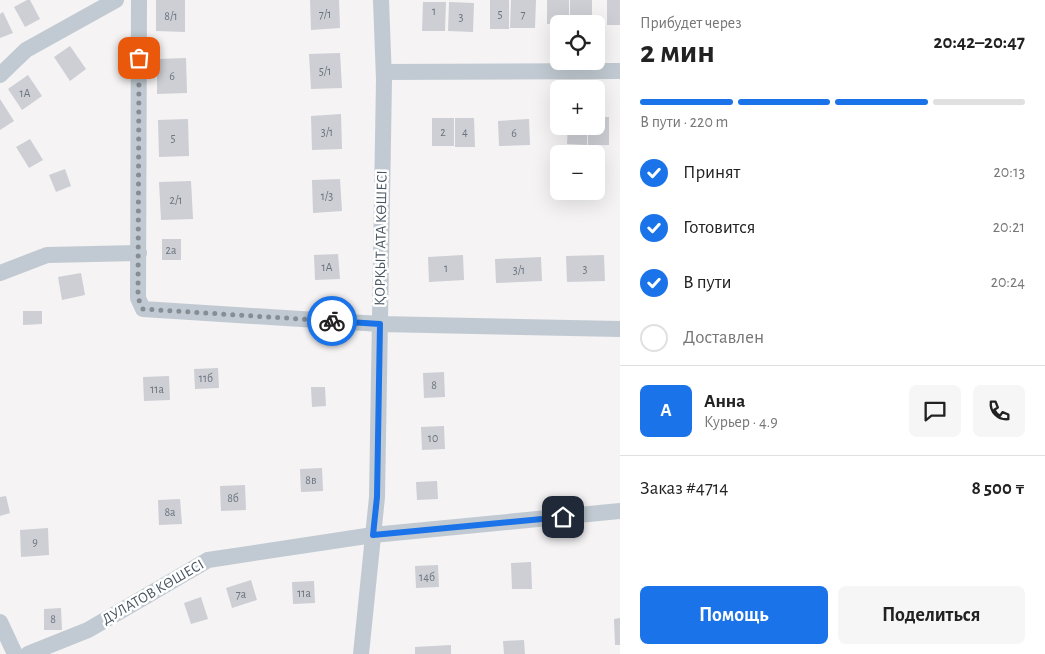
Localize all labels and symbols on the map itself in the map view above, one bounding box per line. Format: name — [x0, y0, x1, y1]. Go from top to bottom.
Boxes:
house number: 1 — [432, 5, 436, 17]
house number: 7/1 — [319, 8, 331, 20]
house number: 5 — [497, 8, 503, 20]
house number: 7 — [520, 8, 526, 20]
house number: 8/1 — [164, 10, 178, 22]
house number: 3 — [459, 11, 464, 23]
pin — [118, 37, 160, 79]
house number: 5/1 — [319, 65, 331, 77]
house number: 6 — [169, 70, 175, 82]
house number: 1А — [19, 87, 31, 99]
house number: 3/1 — [321, 126, 333, 138]
house number: 2 — [440, 126, 446, 138]
house number: 4 — [462, 126, 468, 138]
house number: 6 — [511, 127, 517, 139]
house number: 5 — [170, 132, 176, 144]
street label: ҚОРҚЫТ АТА КӨШЕСІ — [372, 170, 390, 306]
house number: 1/3 — [321, 190, 333, 202]
house number: 2/1 — [169, 194, 183, 206]
house number: 2а — [166, 244, 177, 256]
house number: 1А — [321, 261, 333, 273]
house number: 1 — [444, 262, 448, 274]
house number: 3 — [583, 263, 588, 275]
house number: 3/1 — [513, 264, 525, 276]
courier — [307, 296, 357, 346]
house number: 11б — [199, 372, 213, 384]
house number: 8 — [431, 379, 437, 391]
house number: 11а — [150, 383, 164, 395]
house number: 10 — [428, 432, 438, 444]
house number: 8в — [305, 474, 317, 486]
house number: 8б — [227, 492, 239, 504]
pin — [542, 496, 584, 538]
house number: 8а — [164, 506, 176, 518]
house number: 9 — [32, 536, 38, 548]
street label: ДУЛАТОВ КӨШЕСІ — [99, 557, 207, 627]
house number: 14б — [419, 571, 435, 583]
house number: 11а — [297, 587, 311, 599]
house number: 7а — [236, 588, 247, 600]
house number: 8 — [50, 613, 56, 625]

